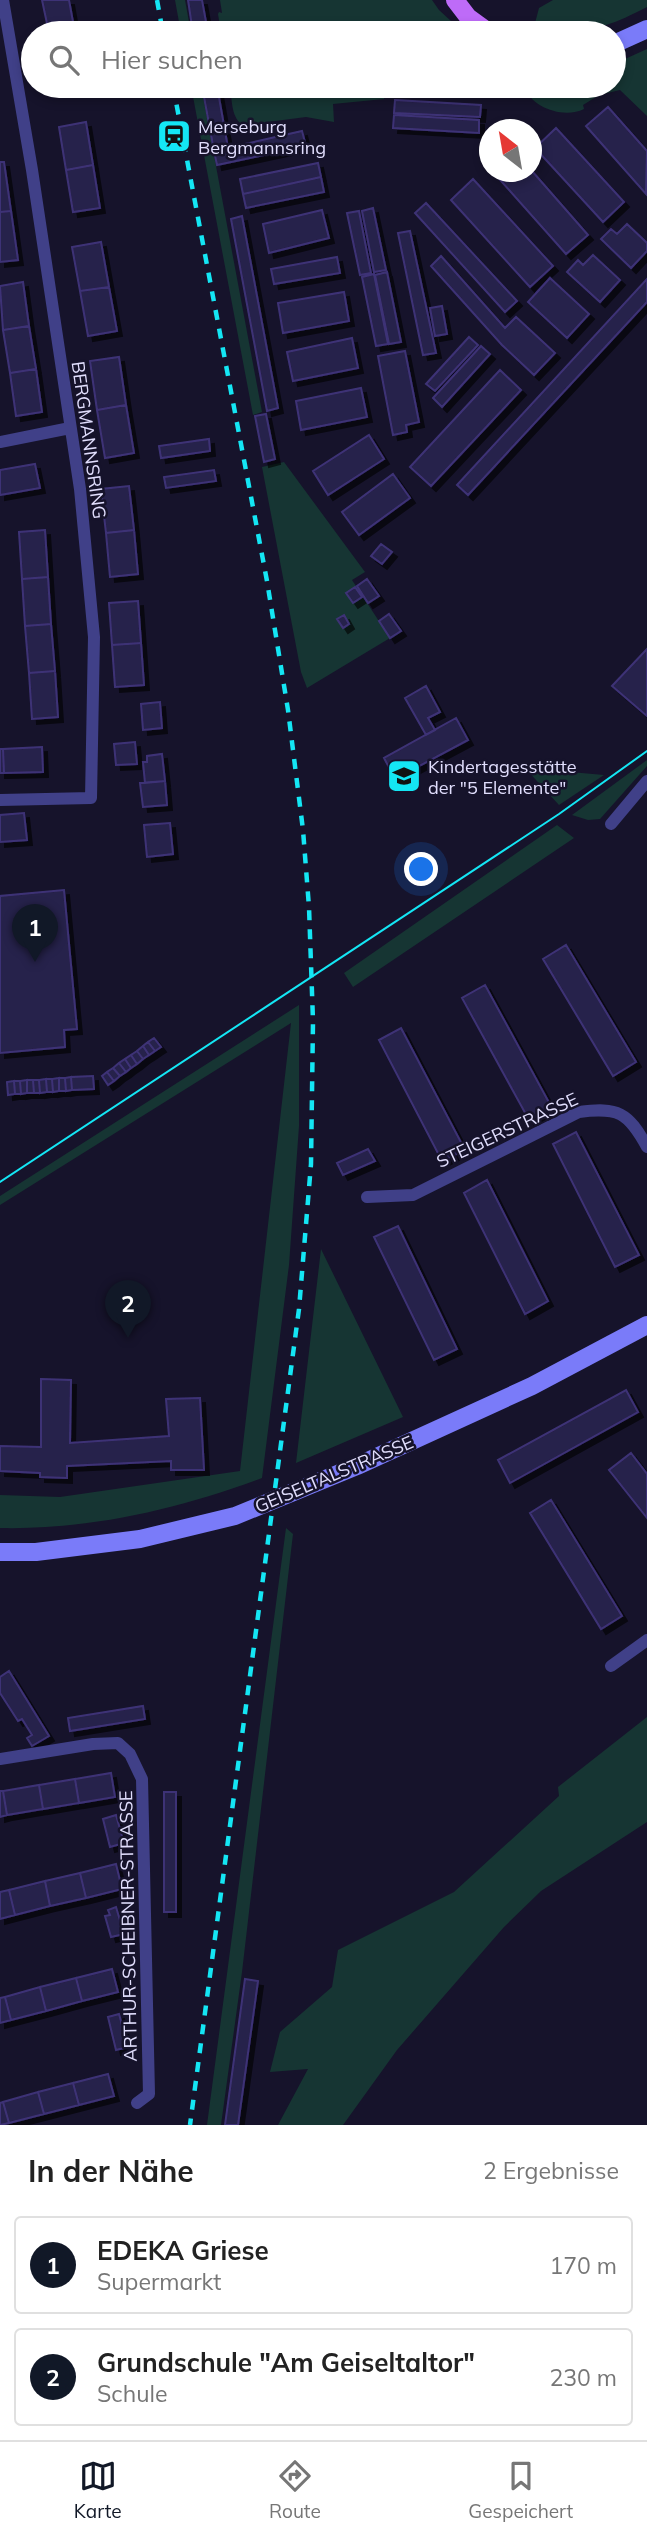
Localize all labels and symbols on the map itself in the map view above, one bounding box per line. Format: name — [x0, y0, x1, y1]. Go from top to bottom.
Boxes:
place label: Merseburg Bergmannsring — [198, 115, 326, 159]
station icon: Merseburg Bergmannsring — [155, 117, 193, 155]
north arrow — [479, 119, 542, 182]
street label: BERGMANNSRING — [67, 360, 111, 520]
place label: Kindertagesstätte der "5 Elemente" — [428, 755, 577, 799]
school or university icon: Kindertagesstätte der "5 Elemente" — [385, 757, 423, 795]
your location — [404, 852, 438, 886]
pin: 1 — [12, 904, 58, 962]
street label: STEIGERSTRASSE — [433, 1087, 581, 1173]
pin: 2 — [105, 1280, 151, 1338]
street label: GEISELTALSTRASSE — [251, 1430, 417, 1518]
street label: ARTHUR-SCHEIBNER-STRASSE — [114, 1790, 142, 2062]

